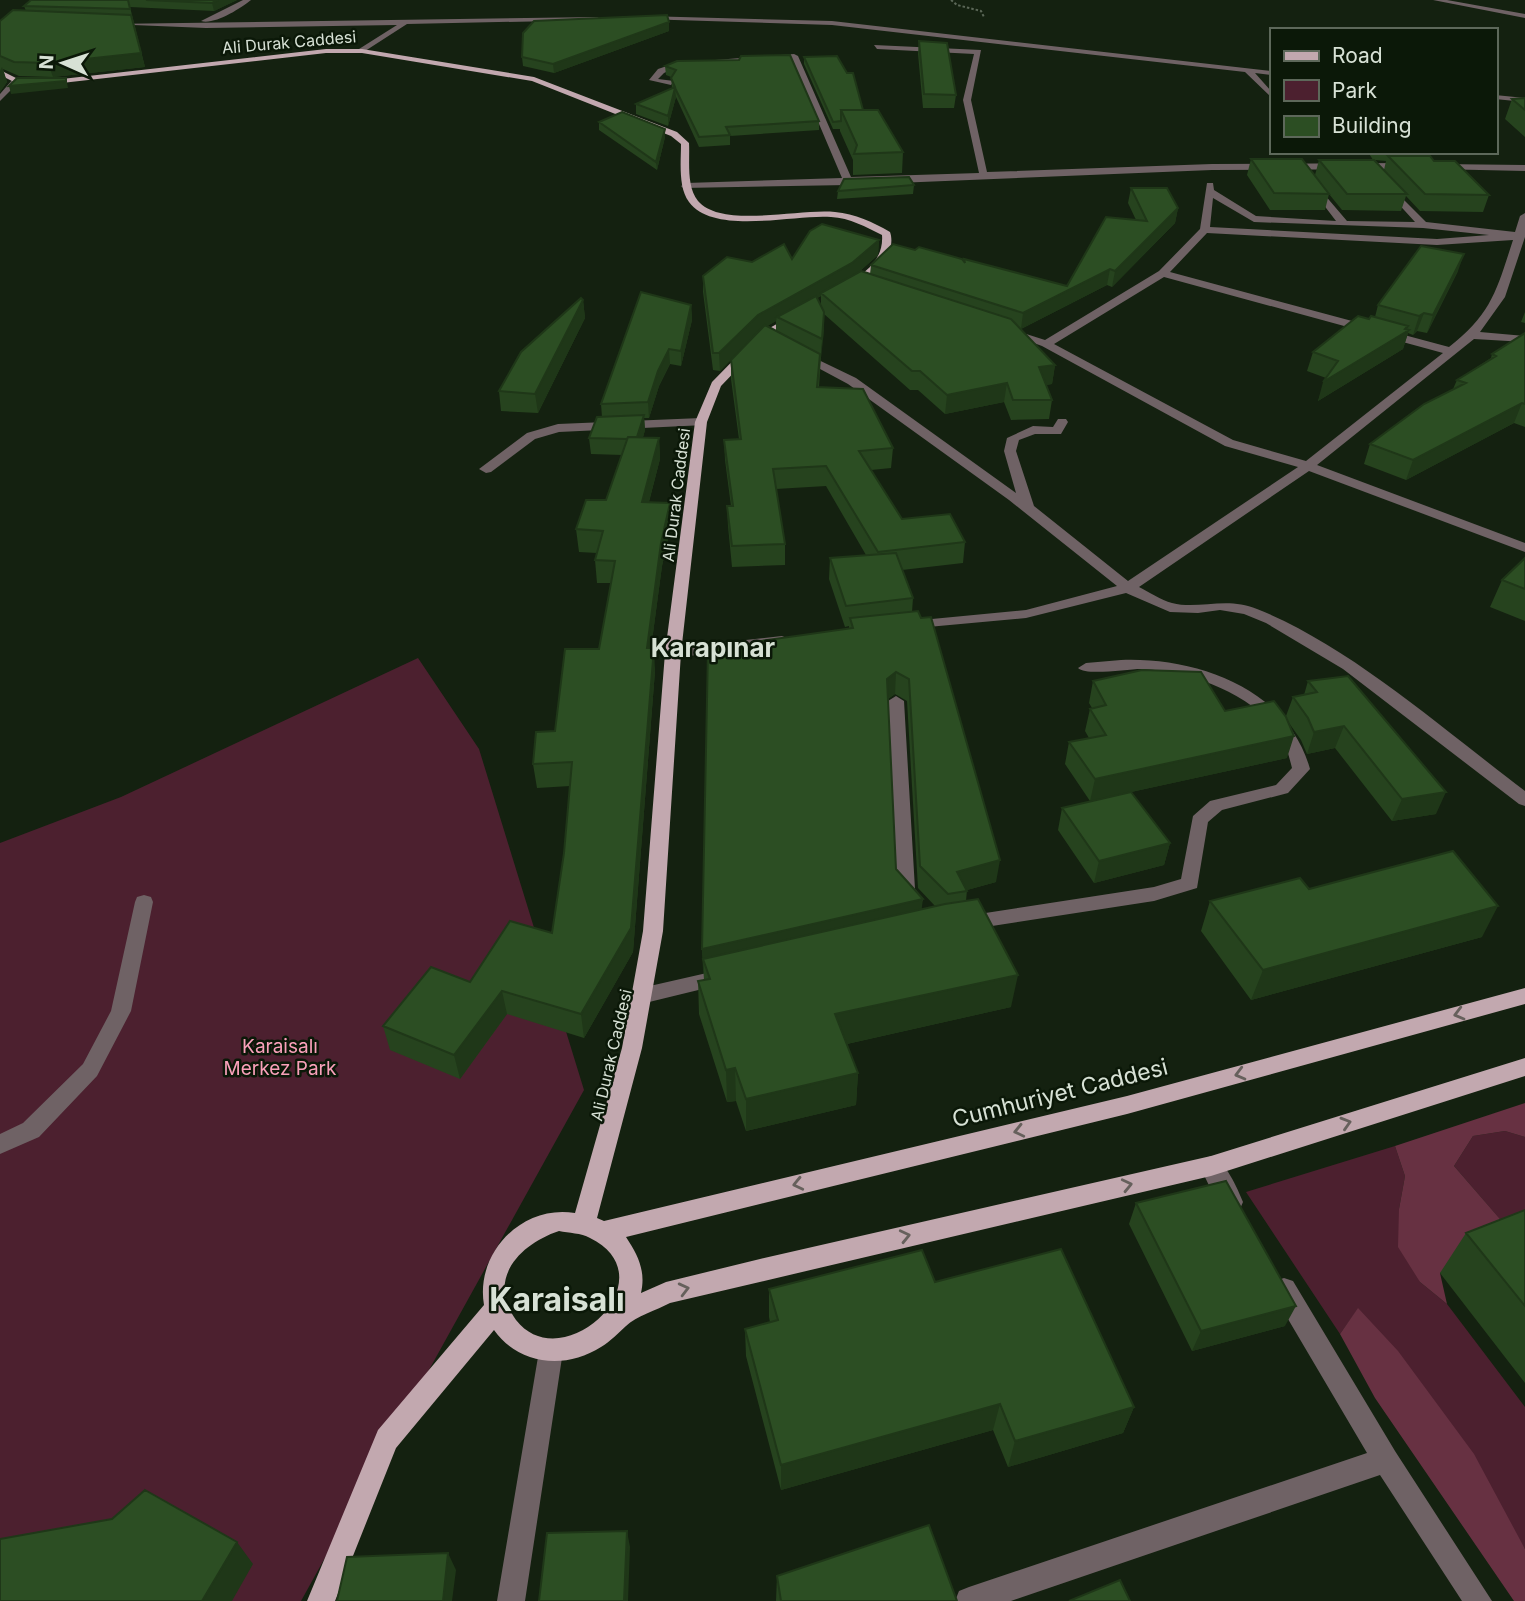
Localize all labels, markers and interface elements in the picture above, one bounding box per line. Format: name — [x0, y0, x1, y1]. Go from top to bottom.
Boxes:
street label: Ali Durak Caddesi — [221, 26, 357, 58]
north arrow — [28, 28, 98, 98]
legend — [1270, 28, 1497, 154]
text: Road — [1332, 43, 1383, 68]
text: N — [35, 54, 58, 70]
text: Park — [1332, 78, 1377, 103]
text: Building — [1332, 113, 1412, 138]
street label: Ali Durak Caddesi — [658, 427, 694, 563]
district label: Karapınar — [651, 632, 776, 663]
street label: Ali Durak Caddesi — [586, 987, 636, 1123]
one-way arrow — [1453, 1006, 1465, 1021]
park label: Karaisalı Merkez Park — [223, 1035, 337, 1080]
street label: Cumhuriyet Caddesi — [949, 1053, 1171, 1133]
one-way arrow — [1234, 1066, 1246, 1081]
one-way arrow — [1339, 1117, 1351, 1132]
one-way arrow — [1014, 1123, 1026, 1137]
one-way arrow — [792, 1176, 804, 1190]
one-way arrow — [1121, 1179, 1133, 1193]
one-way arrow — [899, 1230, 911, 1244]
district label: Karaisalı — [489, 1280, 625, 1319]
one-way arrow — [678, 1283, 690, 1297]

